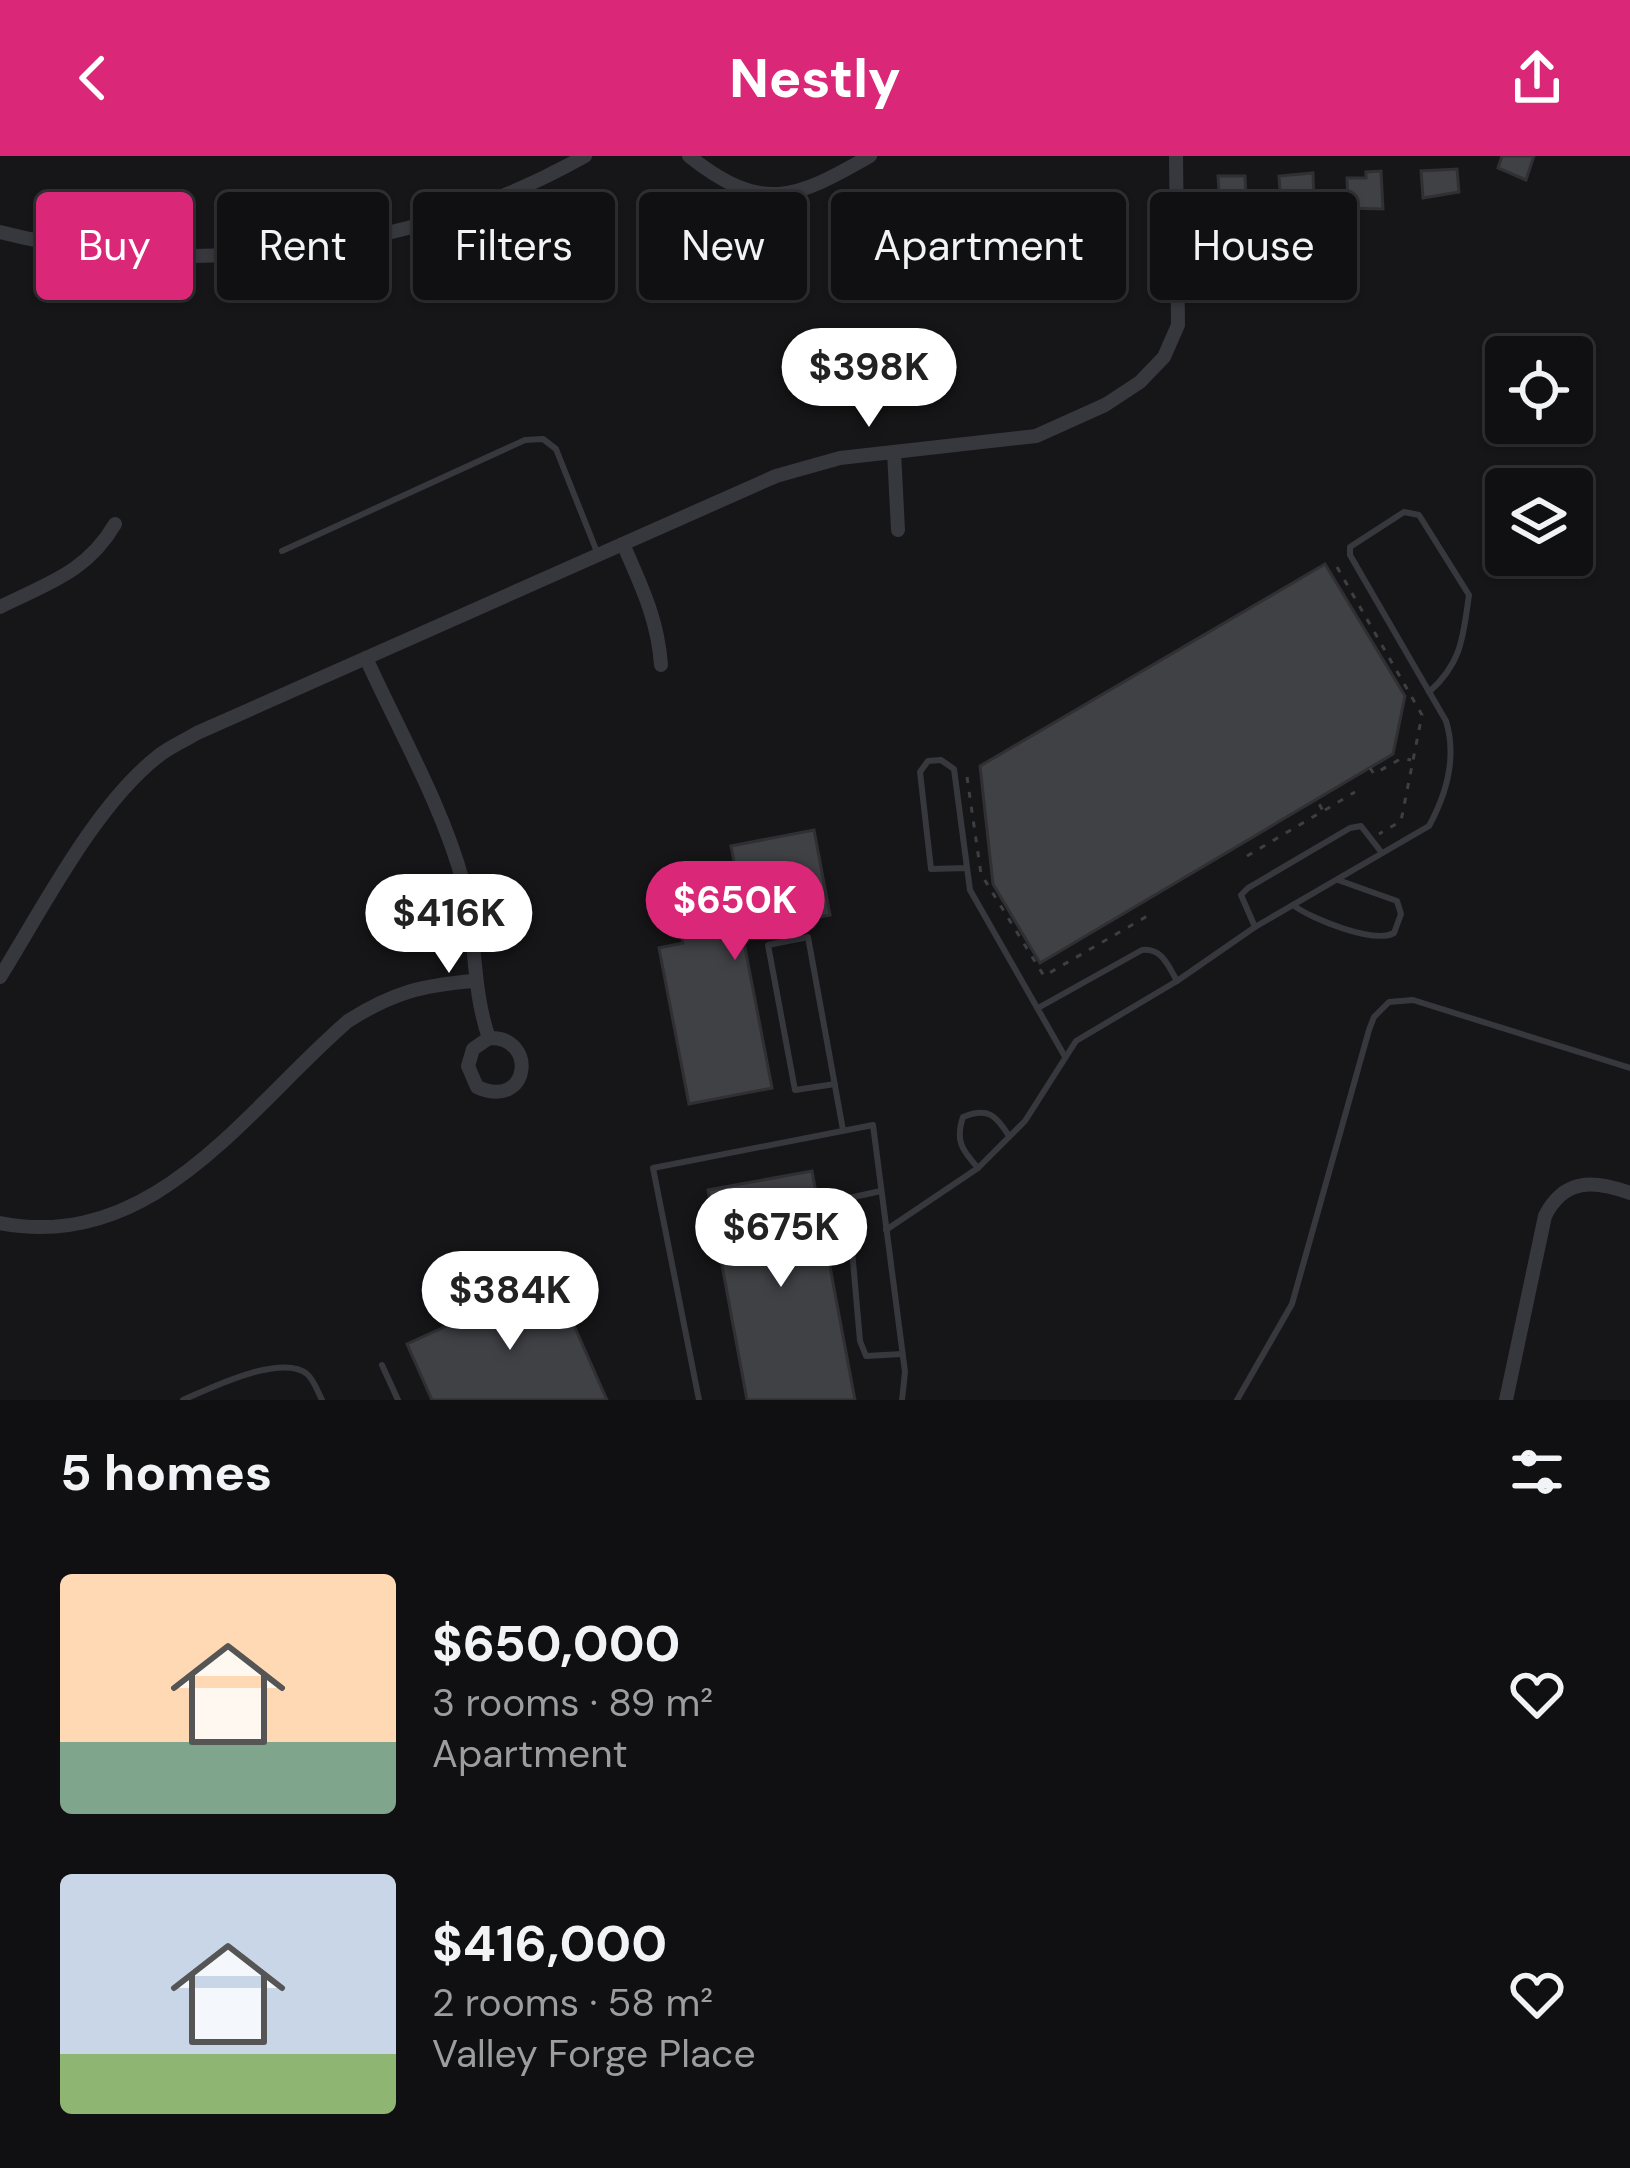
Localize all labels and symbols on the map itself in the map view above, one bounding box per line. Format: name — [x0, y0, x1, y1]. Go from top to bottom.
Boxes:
pin: $398K — [785, 328, 953, 430]
pin: $650K — [651, 861, 819, 963]
pin: $416K — [365, 874, 533, 976]
pin: $675K — [697, 1188, 865, 1290]
pin: $384K — [426, 1251, 594, 1353]

